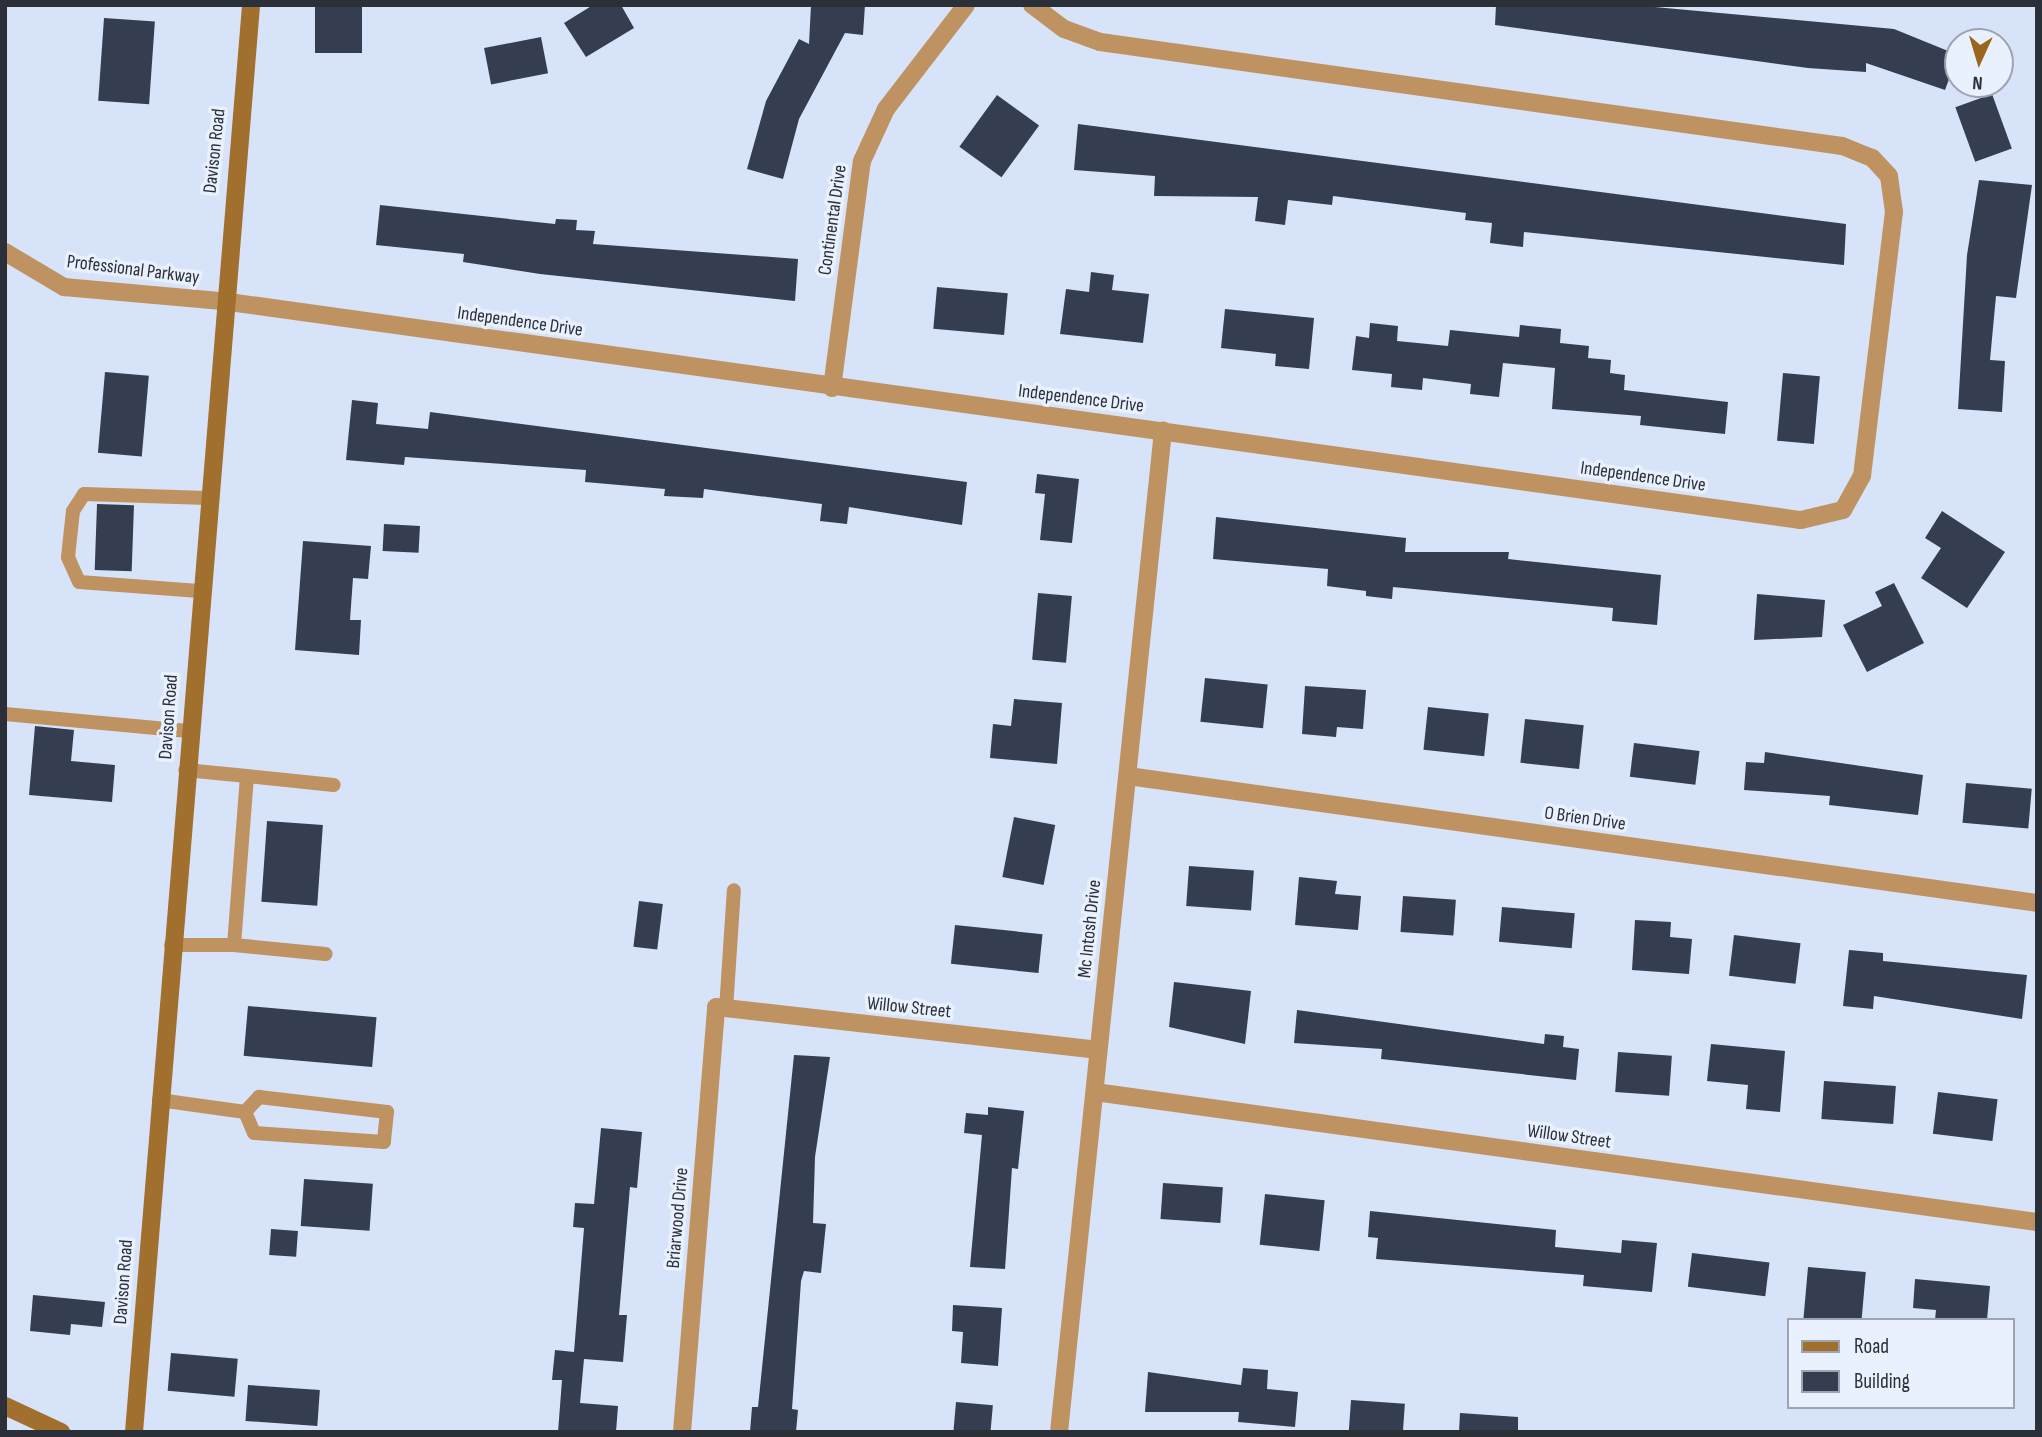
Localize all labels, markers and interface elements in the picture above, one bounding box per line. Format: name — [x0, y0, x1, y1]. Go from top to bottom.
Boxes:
north arrow — [1944, 28, 2014, 98]
text: N — [1972, 71, 1984, 94]
street label: Davison Road — [199, 108, 231, 194]
street label: Continental Drive — [814, 163, 852, 277]
street label: Professional Parkway — [65, 251, 201, 289]
street label: Independence Drive — [456, 302, 584, 342]
street label: Independence Drive — [1017, 380, 1145, 418]
street label: Independence Drive — [1579, 457, 1707, 497]
street label: Davison Road — [155, 674, 183, 760]
street label: O Brien Drive — [1543, 802, 1627, 836]
street label: Mc Intosh Drive — [1074, 879, 1106, 979]
street label: Willow Street — [866, 992, 952, 1024]
street label: Willow Street — [1526, 1120, 1612, 1154]
street label: Briarwood Drive — [662, 1167, 694, 1269]
street label: Davison Road — [110, 1239, 138, 1325]
legend — [1786, 1318, 2014, 1409]
text: Road — [1854, 1334, 1889, 1359]
text: Building — [1854, 1369, 1910, 1394]

